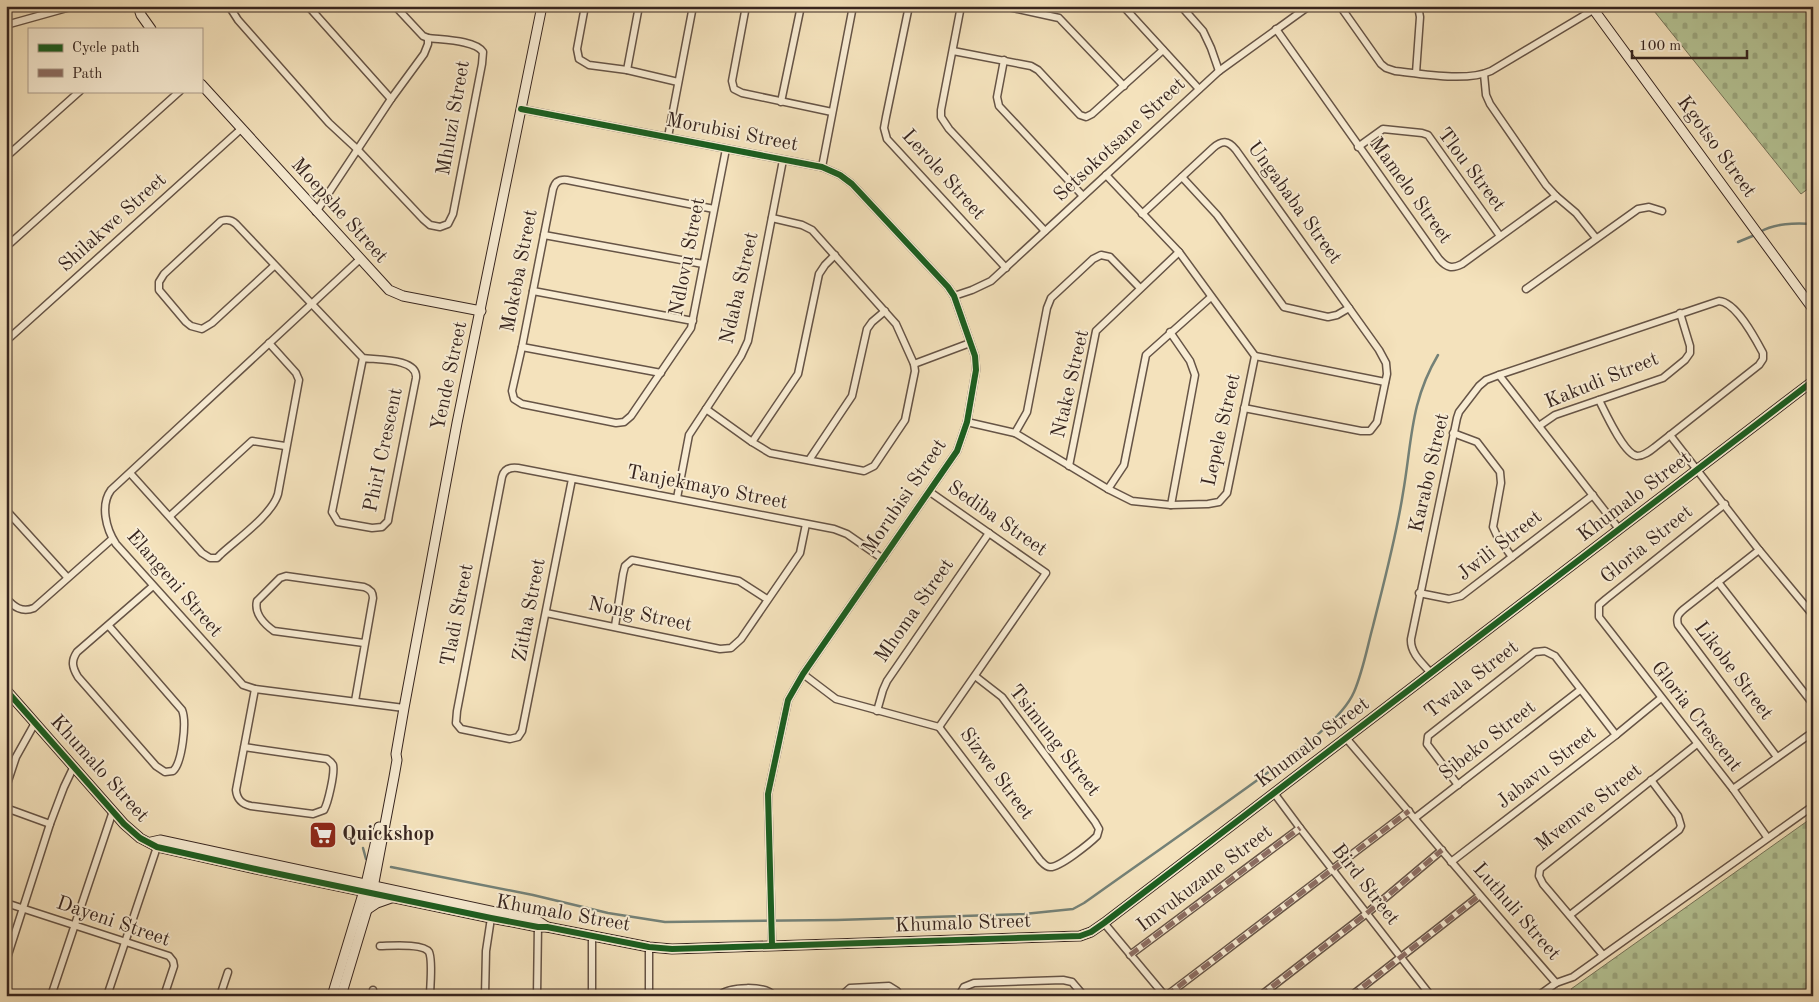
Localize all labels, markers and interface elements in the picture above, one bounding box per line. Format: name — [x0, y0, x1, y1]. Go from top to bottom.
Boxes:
legend — [28, 28, 202, 92]
scale bar — [1632, 28, 1746, 60]
text: 100 m — [1639, 39, 1681, 54]
text: Cycle path — [72, 41, 140, 56]
street label: Mhluzi Street — [434, 59, 474, 177]
text: Path — [72, 67, 102, 82]
street label: Setsokotsane Street — [1050, 74, 1190, 206]
street label: Kgotso Street — [1673, 93, 1759, 201]
street label: Morubisi Street — [664, 110, 800, 156]
street label: Tlou Street — [1433, 124, 1509, 216]
street label: Lerole Street — [897, 126, 989, 224]
street label: Mamelo Street — [1365, 134, 1455, 248]
street label: Ungababa Street — [1243, 138, 1345, 268]
street label: Moepshe Street — [287, 155, 391, 267]
street label: Shilakwe Street — [56, 170, 170, 276]
street label: Ndlovu Street — [667, 196, 709, 318]
street label: Mokeba Street — [498, 208, 542, 334]
street label: Ndaba Street — [717, 230, 763, 346]
street label: Yende Street — [429, 319, 471, 433]
street label: Ntake Street — [1049, 328, 1093, 440]
street label: Kakudi Street — [1542, 349, 1662, 413]
street label: Lepele Street — [1199, 372, 1245, 488]
street label: PhirI Crescent — [361, 386, 407, 514]
street label: Karabo Street — [1407, 411, 1453, 535]
street label: Morubisi Street — [859, 436, 951, 558]
street label: Khumalo Street — [1575, 448, 1695, 546]
street label: Tanjekmayo Street — [625, 463, 789, 513]
street label: Sediba Street — [944, 477, 1050, 561]
street label: Gloria Street — [1597, 502, 1697, 588]
street label: Jwili Street — [1454, 507, 1546, 585]
street label: Elangeni Street — [122, 527, 226, 641]
street label: Mhoma Street — [872, 555, 958, 667]
street label: Zitha Street — [510, 557, 550, 663]
street label: Tladi Street — [438, 562, 478, 668]
street label: Nong Street — [586, 594, 694, 636]
street label: Likobe Street — [1690, 618, 1776, 724]
street label: Twala Street — [1421, 637, 1523, 723]
street label: Gloria Crescent — [1647, 658, 1745, 776]
street label: Tsimung Street — [1005, 682, 1103, 800]
street label: Khumalo Street — [1253, 694, 1373, 792]
street label: Sibeko Street — [1436, 697, 1540, 785]
street label: Khumalo Street — [46, 712, 152, 826]
street label: Jabavu Street — [1494, 723, 1600, 813]
street label: Sizwe Street — [955, 724, 1037, 824]
street label: Mvemve Street — [1532, 760, 1646, 856]
supermarket icon: Quickshop — [308, 820, 338, 850]
street label: Imvukuzane Street — [1134, 822, 1276, 936]
place label: Quickshop — [342, 825, 434, 845]
street label: Bird Street — [1327, 841, 1403, 929]
street label: Luthuli Street — [1468, 859, 1564, 965]
street label: Khumalo Street — [494, 892, 632, 936]
street label: Dayeni Street — [54, 893, 172, 951]
street label: Khumalo Street — [895, 912, 1031, 936]

